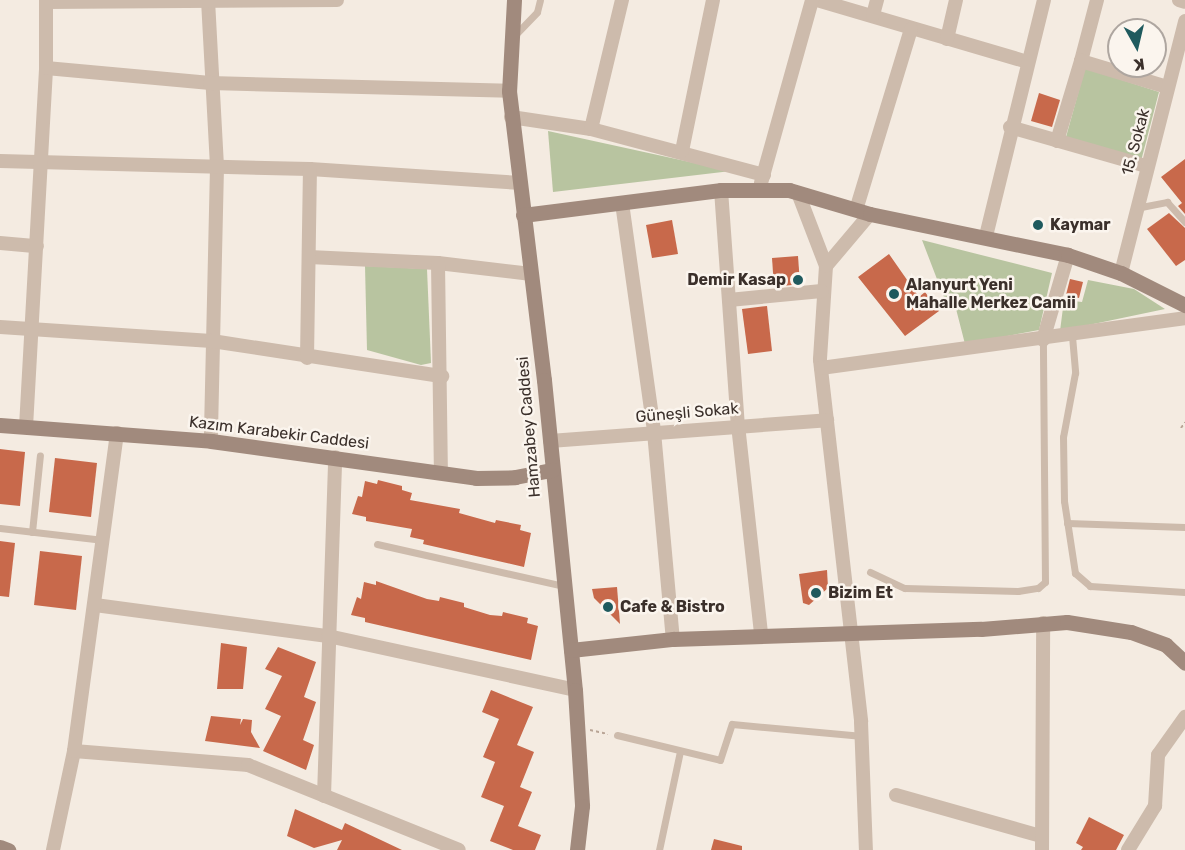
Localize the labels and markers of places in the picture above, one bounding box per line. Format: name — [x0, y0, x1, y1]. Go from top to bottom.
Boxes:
place label: Kaymar — [1050, 215, 1111, 235]
marker: Kaymar — [1031, 218, 1045, 232]
place label: Demir Kasap — [687, 270, 786, 290]
marker: Demir Kasap — [791, 273, 805, 287]
place label: Alanyurt Yeni Mahalle Merkez Camii — [906, 275, 1076, 313]
marker: Alanyurt Yeni Mahalle Merkez Camii — [887, 287, 901, 301]
place label: Bizim Et — [828, 583, 893, 603]
marker: Bizim Et — [809, 586, 823, 600]
place label: Cafe & Bistro — [620, 597, 725, 617]
marker: Cafe & Bistro — [601, 600, 615, 614]

